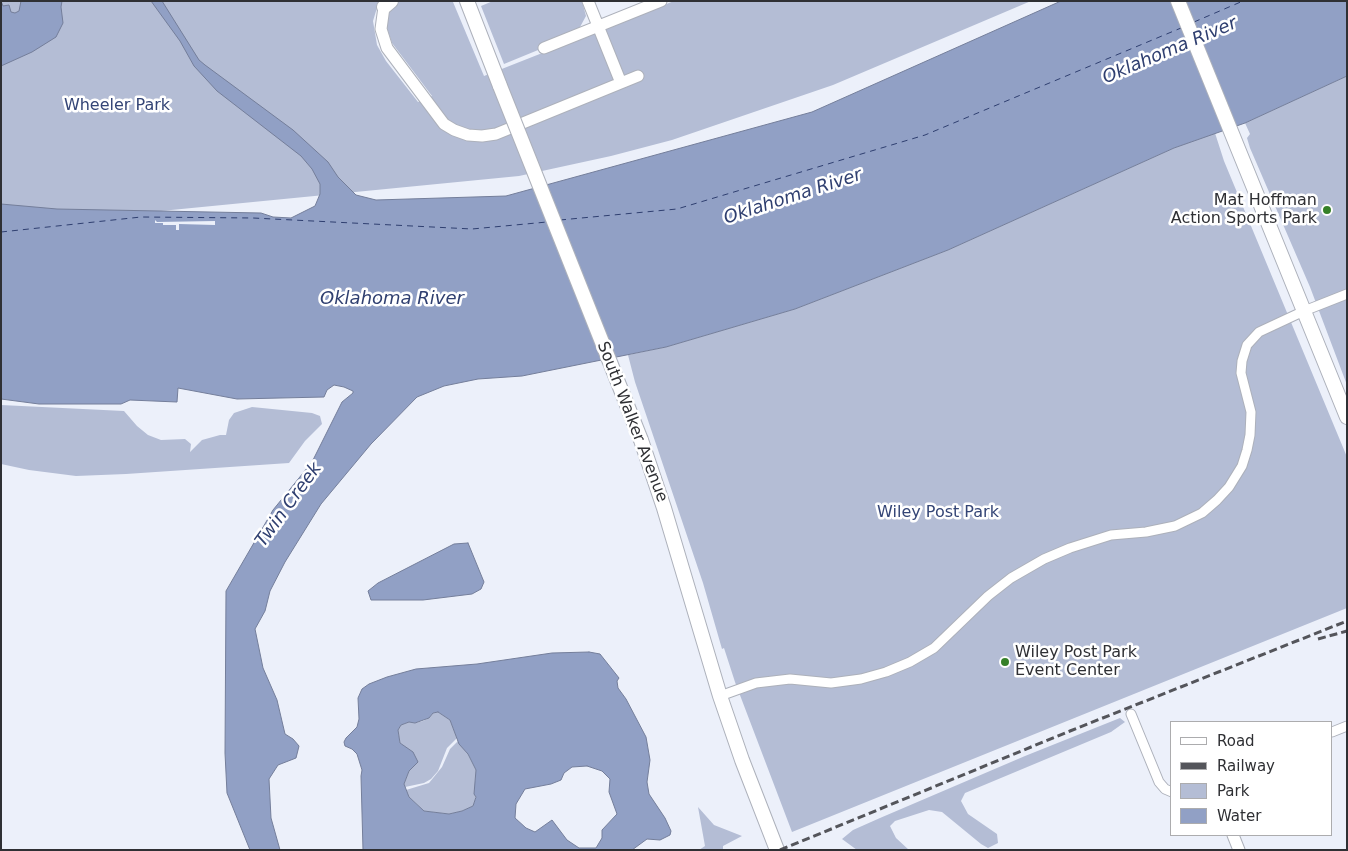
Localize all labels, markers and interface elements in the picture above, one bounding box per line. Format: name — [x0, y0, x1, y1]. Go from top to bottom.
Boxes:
water label: Oklahoma River — [1100, 13, 1240, 89]
park label: Wheeler Park — [64, 96, 170, 116]
water label: Oklahoma River — [721, 164, 865, 230]
place label: Mat Hoffman Action Sports Park — [1171, 191, 1317, 229]
marker: Mat Hoffman Action Sports Park — [1321, 204, 1333, 216]
water label: Oklahoma River — [320, 288, 464, 310]
street label: South Walker Avenue — [593, 339, 671, 505]
water label: Twin Creek — [251, 459, 327, 551]
park label: Wiley Post Park — [877, 503, 999, 523]
place label: Wiley Post Park Event Center — [1015, 643, 1137, 681]
marker: Wiley Post Park Event Center — [999, 656, 1011, 668]
legend — [1170, 721, 1333, 836]
text: Road — [1217, 732, 1255, 750]
text: Railway — [1217, 757, 1275, 775]
text: Park — [1217, 782, 1249, 800]
text: Water — [1217, 807, 1261, 825]

